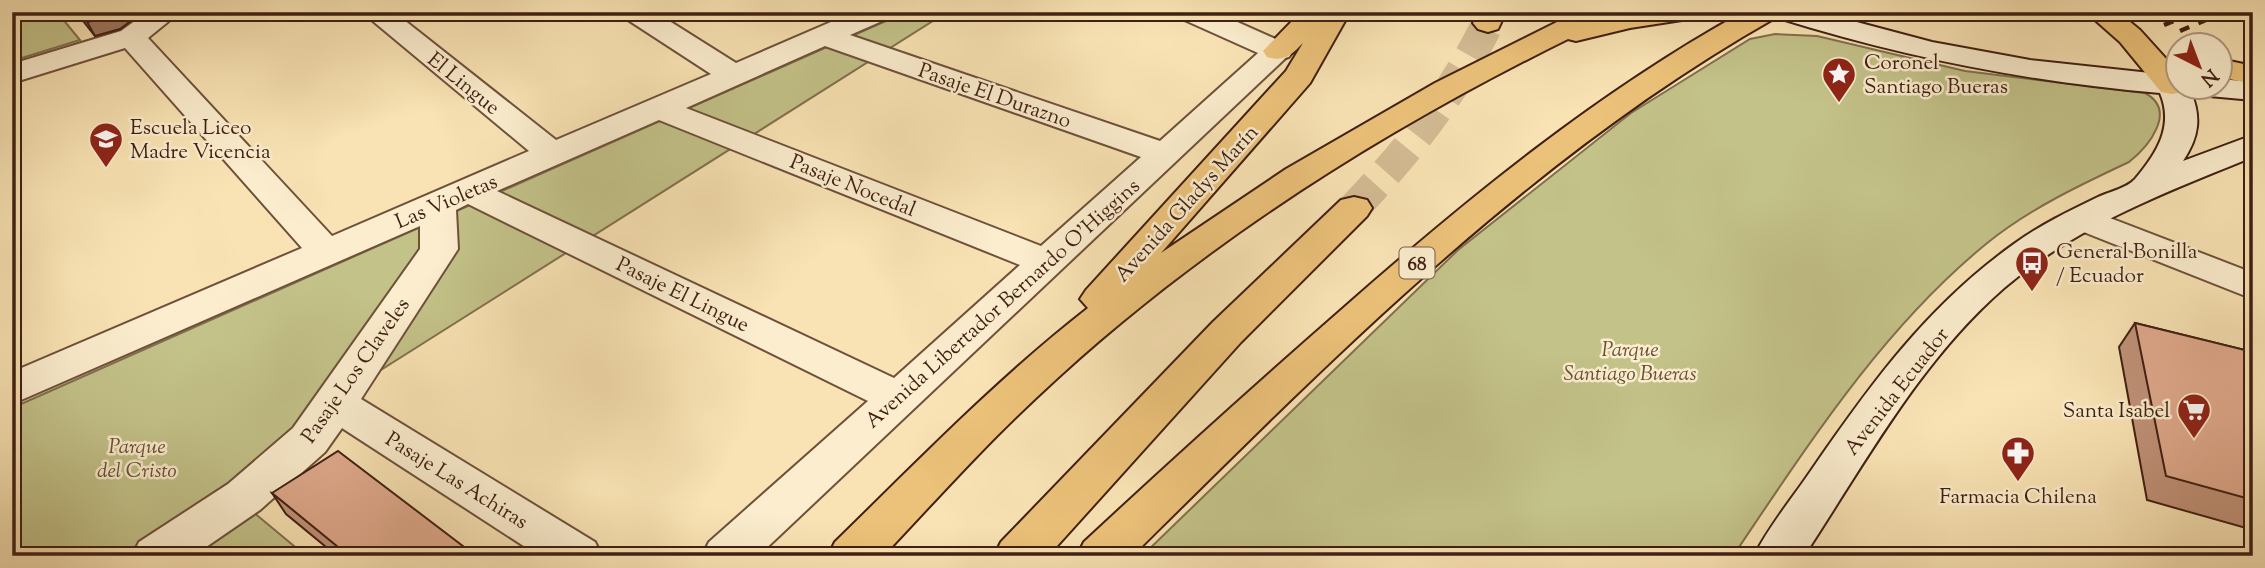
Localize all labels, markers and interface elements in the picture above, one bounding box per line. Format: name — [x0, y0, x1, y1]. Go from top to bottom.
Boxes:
north arrow — [2164, 32, 2234, 102]
street label: El Lingue — [420, 46, 506, 123]
place label: Coronel Santiago Bueras — [1864, 49, 2008, 103]
place icon: Coronel Santiago Bueras — [1820, 55, 1858, 104]
street label: Pasaje El Durazno — [914, 57, 1075, 137]
text: N — [2194, 62, 2223, 92]
place label: Escuela Liceo Madre Vicencia — [130, 114, 271, 168]
street label: Avenida Gladys Marín — [1109, 119, 1266, 290]
school or university icon: Escuela Liceo Madre Vicencia — [87, 120, 125, 169]
street label: Pasaje Nocedal — [785, 148, 920, 226]
street label: Las Violetas — [391, 168, 503, 238]
street label: Avenida Libertador Bernardo O'Higgins — [859, 173, 1148, 436]
place label: General Bonilla / Ecuador — [2056, 238, 2198, 292]
bus stop icon: General Bonilla / Ecuador — [2013, 244, 2051, 293]
road number: 68 — [1400, 247, 1434, 278]
street label: Pasaje El Lingue — [610, 251, 754, 341]
street label: Pasaje Los Claveles — [295, 292, 418, 450]
street label: Avenida Ecuador — [1838, 322, 1957, 463]
park label: Parque Santiago Bueras — [1564, 336, 1696, 390]
supermarket icon: Santa Isabel — [2175, 391, 2213, 440]
place label: Santa Isabel — [2063, 397, 2170, 427]
street label: Pasaje Las Achiras — [379, 426, 533, 538]
park label: Parque del Cristo — [97, 433, 177, 487]
pharmacy icon: Farmacia Chilena — [1999, 434, 2037, 483]
place label: Farmacia Chilena — [1939, 483, 2097, 513]

